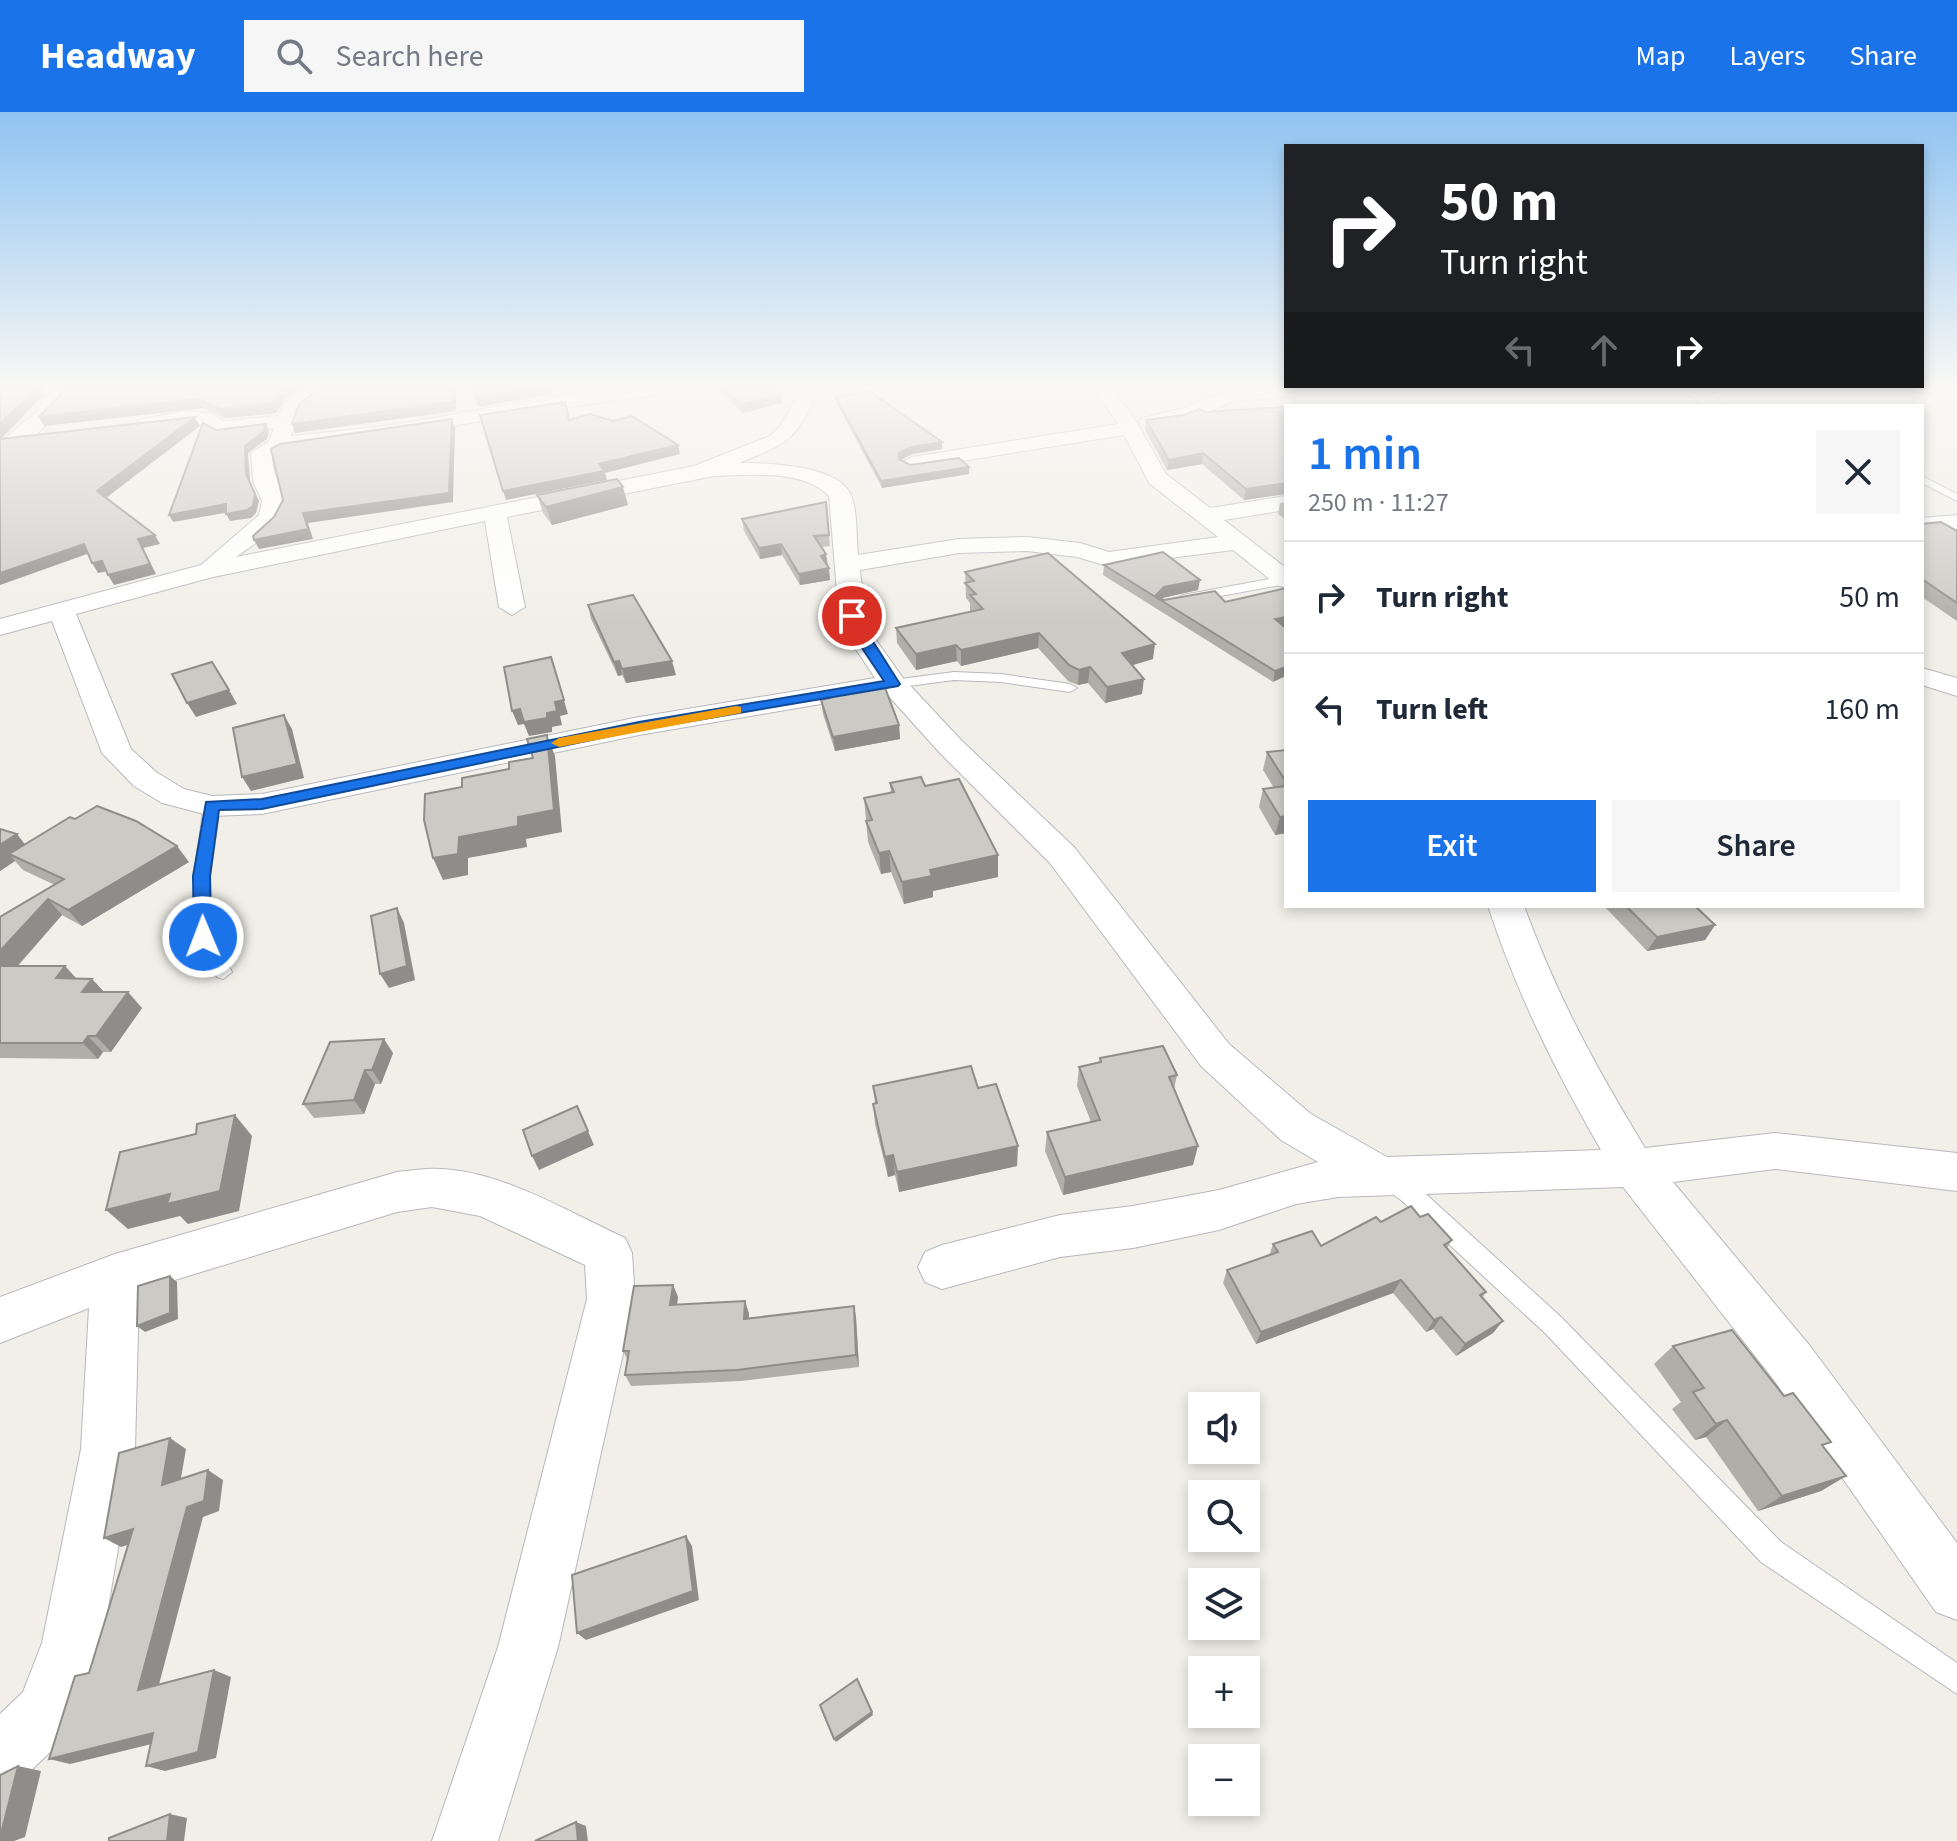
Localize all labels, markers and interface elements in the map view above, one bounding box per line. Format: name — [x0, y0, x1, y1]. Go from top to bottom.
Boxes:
search box — [244, 20, 804, 92]
text: Headway — [40, 29, 196, 83]
icon: search — [272, 34, 316, 78]
text: Search here — [336, 35, 484, 78]
text: Map — [1635, 36, 1685, 76]
text: Layers — [1729, 36, 1805, 76]
text: Share — [1849, 36, 1917, 76]
text: 50 m — [1440, 163, 1558, 242]
icon: right — [1308, 176, 1412, 280]
text: Turn right — [1440, 237, 1588, 288]
icon: left — [1498, 328, 1542, 372]
icon: ahead — [1582, 328, 1626, 372]
icon: right — [1666, 328, 1710, 372]
text: 1 min — [1308, 420, 1422, 488]
button: close — [1816, 430, 1900, 514]
text: 250 m · 11:27 — [1308, 484, 1449, 521]
icon: right — [1308, 575, 1352, 619]
text: Turn right — [1376, 576, 1508, 619]
text: 50 m — [1839, 576, 1900, 619]
pin — [818, 582, 886, 650]
icon: arrive — [830, 594, 874, 638]
icon: left — [1308, 687, 1352, 731]
text: Turn left — [1376, 688, 1488, 731]
text: 160 m — [1824, 688, 1900, 731]
button: Exit — [1308, 800, 1596, 892]
button: Share — [1612, 800, 1900, 892]
position arrow — [161, 895, 245, 979]
map controls — [1188, 1392, 1260, 1816]
button: sound — [1188, 1392, 1260, 1464]
button: search — [1188, 1480, 1260, 1552]
button: layers — [1188, 1568, 1260, 1640]
button: + — [1188, 1656, 1260, 1728]
button: − — [1188, 1744, 1260, 1816]

